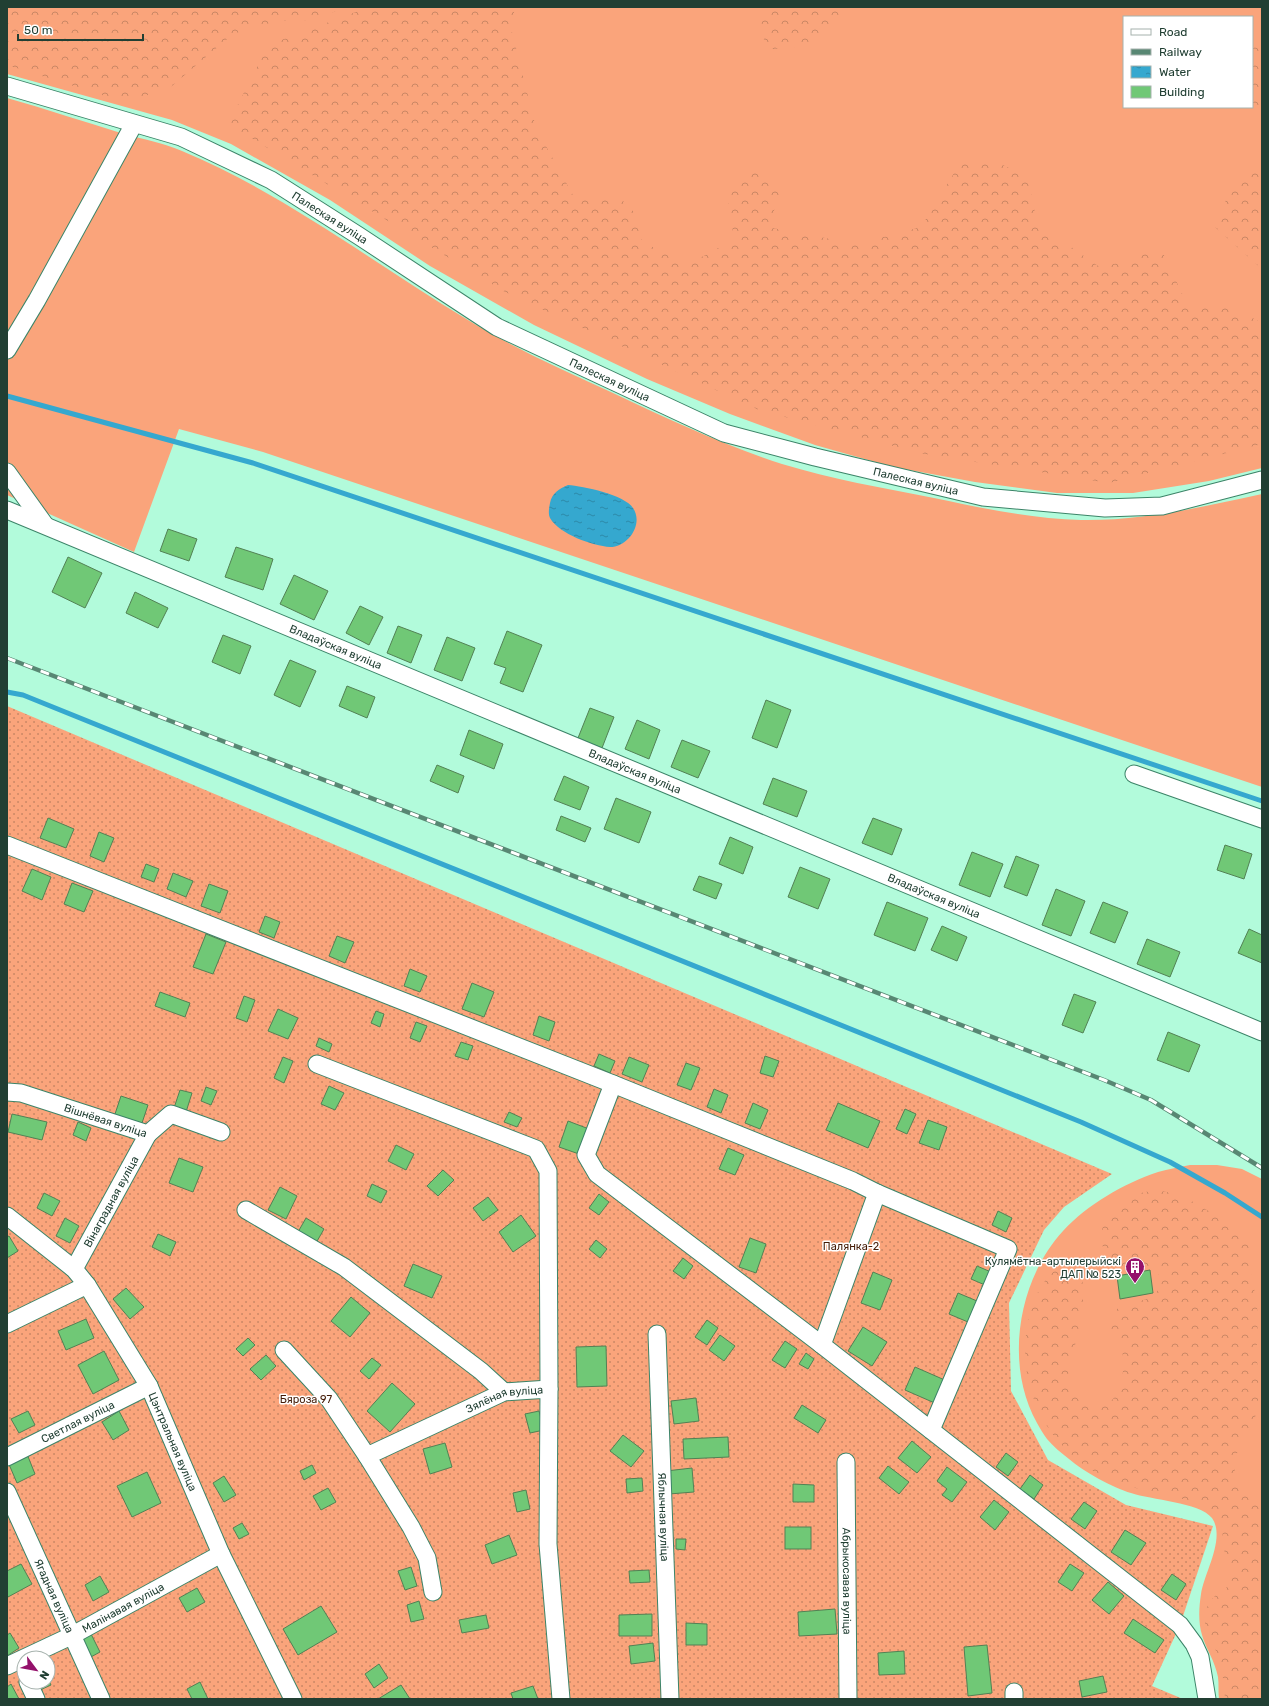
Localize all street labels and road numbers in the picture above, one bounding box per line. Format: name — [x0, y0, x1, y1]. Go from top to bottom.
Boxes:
street label: Палеская вуліца — [290, 189, 370, 247]
street label: Палеская вуліца — [567, 356, 652, 404]
street label: Палеская вуліца — [872, 465, 960, 498]
street label: Владаўская вуліца — [287, 622, 384, 672]
street label: Владаўская вуліца — [586, 747, 683, 797]
street label: Владаўская вуліца — [886, 871, 982, 921]
street label: Вішнёвая вуліца — [62, 1101, 149, 1140]
street label: Вінаградная вуліца — [81, 1154, 142, 1250]
street label: Зялёная вуліца — [464, 1383, 543, 1416]
street label: Цэнтральная вуліца — [145, 1390, 199, 1493]
street label: Светлая вуліца — [39, 1398, 117, 1446]
street label: Яблычная вуліца — [655, 1472, 671, 1562]
street label: Абрыкосавая вуліца — [840, 1527, 853, 1635]
street label: Ягадная вуліца — [31, 1557, 76, 1635]
street label: Малінавая вуліца — [80, 1580, 167, 1636]

